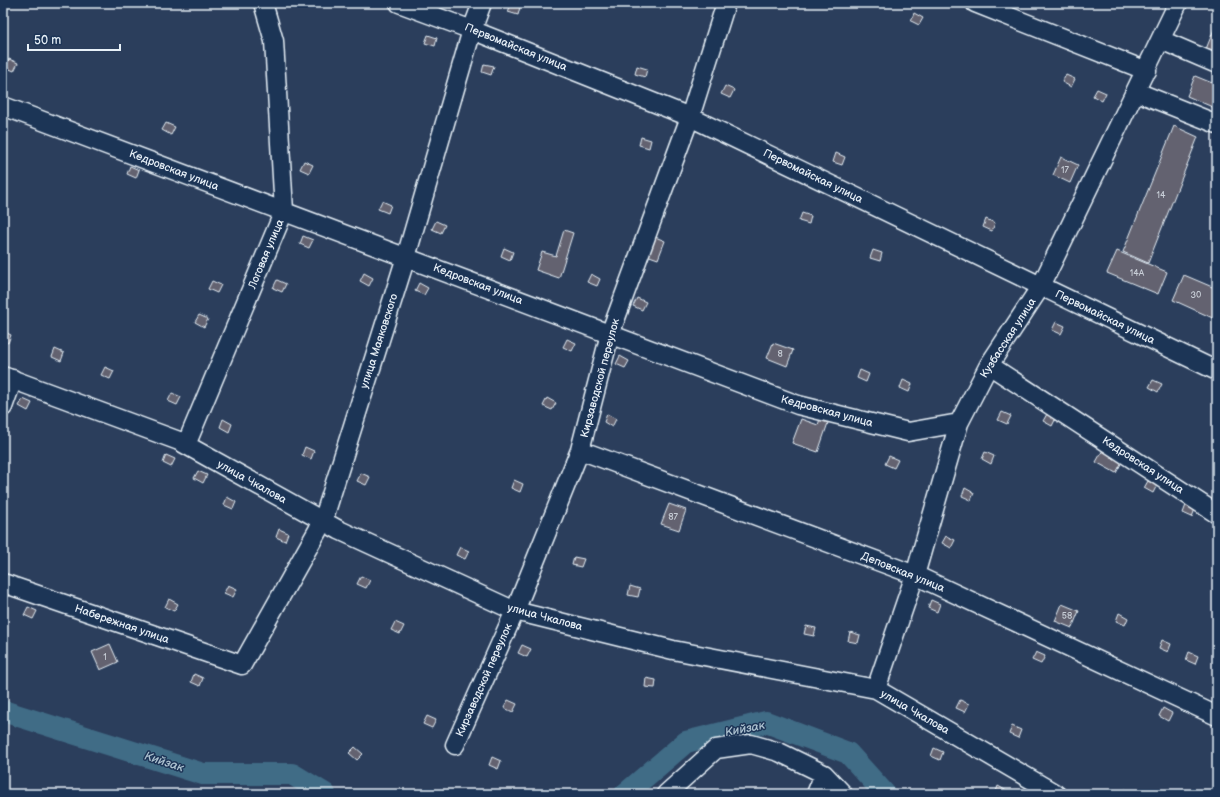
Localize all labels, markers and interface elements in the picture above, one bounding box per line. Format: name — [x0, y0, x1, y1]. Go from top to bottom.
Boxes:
street label: Первомайская улица — [463, 21, 570, 74]
scale bar — [28, 26, 120, 52]
text: 50 m — [34, 33, 61, 48]
street label: Первомайская улица — [761, 146, 865, 206]
street label: Кедровская улица — [127, 147, 221, 193]
house number: 17 — [1061, 165, 1070, 176]
house number: 14 — [1157, 190, 1166, 201]
street label: Логовая улица — [245, 217, 287, 292]
street label: Кедровская улица — [431, 261, 525, 307]
house number: 14А — [1130, 268, 1145, 279]
street label: Первомайская улица — [1053, 287, 1157, 347]
house number: 30 — [1191, 290, 1201, 301]
street label: улица Маяковского — [358, 292, 401, 390]
street label: Кузбасская улица — [977, 295, 1039, 380]
street label: Кирзаводской переулок — [578, 317, 622, 439]
house number: 8 — [777, 349, 783, 360]
street label: Кедровская улица — [780, 392, 875, 430]
street label: Кедровская улица — [1100, 434, 1187, 497]
street label: улица Чкалова — [215, 458, 289, 507]
house number: 87 — [668, 512, 678, 523]
street label: Деповская улица — [859, 549, 947, 595]
street label: улица Чкалова — [506, 601, 584, 633]
street label: Набережная улица — [73, 602, 171, 646]
house number: 58 — [1062, 611, 1072, 622]
street label: Кирзаводской переулок — [453, 621, 515, 739]
house number: 1 — [103, 652, 107, 663]
street label: улица Чкалова — [878, 687, 952, 737]
water label: Кийзак — [724, 718, 767, 740]
water label: Кийзак — [142, 749, 186, 776]

